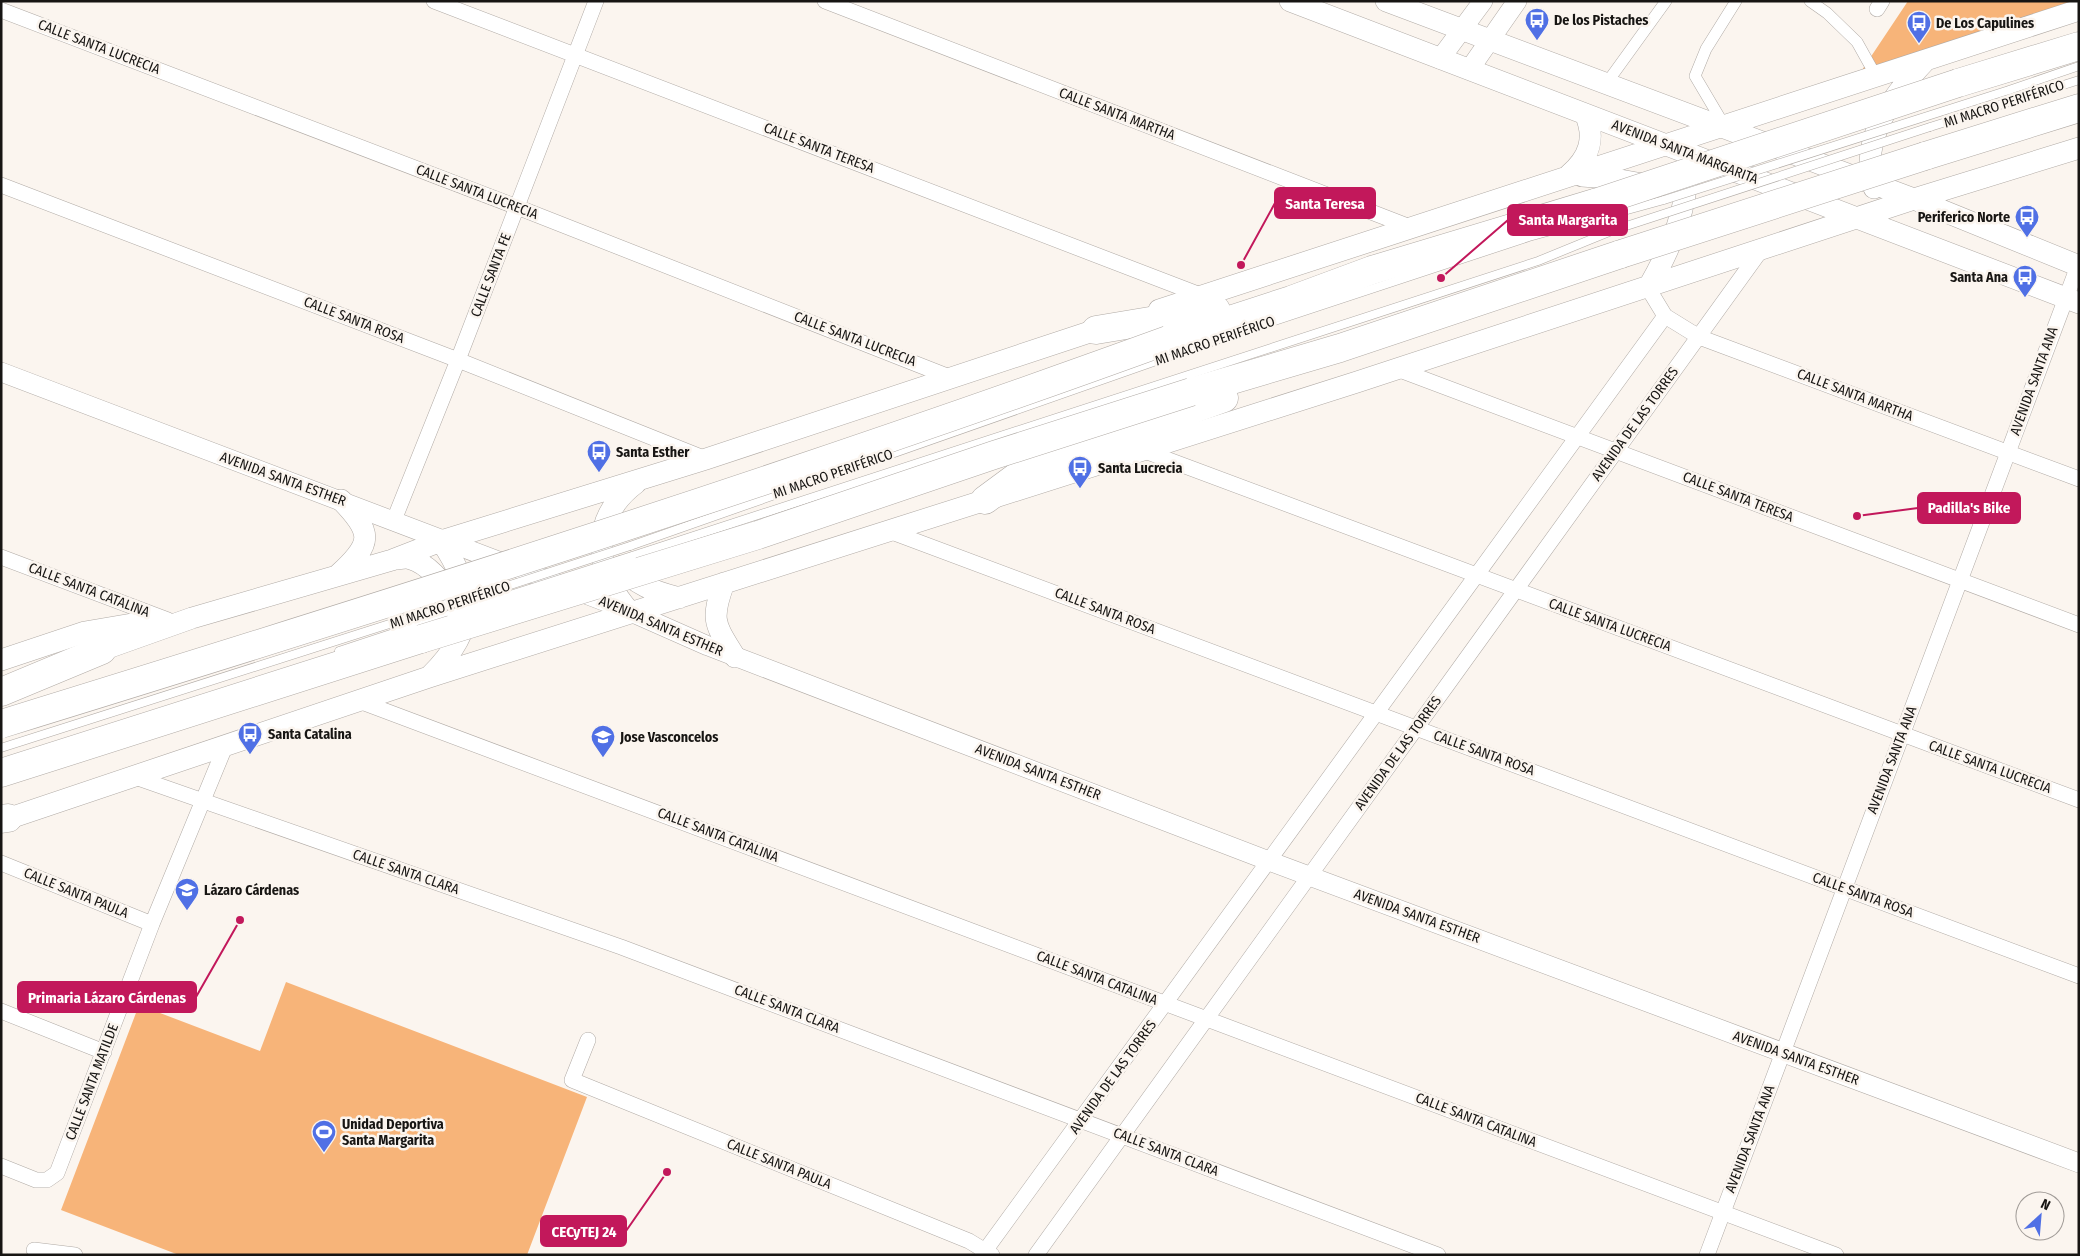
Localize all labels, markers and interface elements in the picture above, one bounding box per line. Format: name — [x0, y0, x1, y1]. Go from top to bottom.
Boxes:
bus stop icon: De los Pistaches — [1524, 7, 1550, 41]
bus stop icon: De Los Capulines — [1906, 10, 1932, 44]
place label: De los Pistaches — [1554, 12, 1648, 29]
place label: De Los Capulines — [1936, 15, 2034, 32]
street label: CALLE SANTA LUCRECIA — [36, 16, 163, 78]
street label: MI MACRO PERIFÉRICO — [1941, 75, 2067, 131]
street label: CALLE SANTA MARTHA — [1057, 84, 1178, 144]
street label: AVENIDA SANTA MARGARITA — [1609, 116, 1761, 188]
street label: CALLE SANTA TERESA — [761, 119, 877, 177]
street label: CALLE SANTA LUCRECIA — [414, 161, 541, 223]
callout: Santa Teresa — [1275, 188, 1375, 218]
text: Santa Teresa — [1285, 195, 1365, 213]
bus stop icon: Periferico Norte — [2014, 204, 2040, 238]
callout: Santa Margarita — [1508, 205, 1627, 235]
place label: Periferico Norte — [1918, 209, 2010, 226]
text: Santa Margarita — [1519, 211, 1618, 229]
street label: CALLE SANTA FE — [467, 230, 515, 319]
bus stop icon: Santa Ana — [2012, 264, 2038, 298]
place label: Santa Ana — [1950, 269, 2008, 286]
street label: CALLE SANTA ROSA — [301, 293, 407, 347]
street label: CALLE SANTA LUCRECIA — [792, 308, 919, 370]
street label: MI MACRO PERIFÉRICO — [1153, 312, 1277, 369]
street label: AVENIDA SANTA ANA — [2007, 324, 2062, 438]
street label: AVENIDA DE LAS TORRES — [1588, 364, 1682, 484]
street label: CALLE SANTA MARTHA — [1795, 365, 1916, 425]
bus stop icon: Santa Esther — [586, 439, 612, 473]
place label: Santa Esther — [616, 444, 690, 461]
street label: MI MACRO PERIFÉRICO — [771, 445, 895, 502]
street label: AVENIDA SANTA ESTHER — [218, 448, 349, 510]
bus stop icon: Santa Lucrecia — [1067, 455, 1093, 489]
place label: Santa Lucrecia — [1098, 460, 1182, 477]
street label: CALLE SANTA TERESA — [1680, 468, 1796, 526]
callout: Padilla's Bike — [1918, 493, 2020, 523]
text: Padilla's Bike — [1928, 499, 2011, 517]
street label: CALLE SANTA CATALINA — [26, 559, 153, 621]
street label: MI MACRO PERIFÉRICO — [387, 576, 513, 632]
street label: CALLE SANTA ROSA — [1052, 584, 1158, 638]
street label: AVENIDA SANTA ESTHER — [596, 592, 726, 660]
street label: CALLE SANTA LUCRECIA — [1546, 595, 1674, 655]
street label: AVENIDA DE LAS TORRES — [1351, 693, 1445, 813]
street label: AVENIDA SANTA ANA — [1864, 703, 1921, 816]
bus stop icon: Santa Catalina — [237, 721, 263, 755]
school or university icon: Jose Vasconcelos — [590, 724, 616, 758]
place label: Santa Catalina — [268, 726, 352, 743]
street label: CALLE SANTA ROSA — [1431, 727, 1538, 779]
place label: Jose Vasconcelos — [619, 729, 718, 746]
street label: CALLE SANTA LUCRECIA — [1926, 737, 2054, 797]
street label: AVENIDA SANTA ESTHER — [973, 740, 1104, 804]
street label: CALLE SANTA CATALINA — [655, 804, 782, 866]
street label: CALLE SANTA CLARA — [350, 846, 462, 898]
street label: CALLE SANTA PAULA — [21, 864, 131, 922]
street label: CALLE SANTA ROSA — [1810, 869, 1917, 921]
school or university icon: Lázaro Cárdenas — [174, 877, 200, 911]
place label: Lázaro Cárdenas — [204, 882, 299, 899]
street label: AVENIDA SANTA ESTHER — [1352, 885, 1483, 947]
street label: CALLE SANTA CATALINA — [1034, 947, 1161, 1009]
street label: CALLE SANTA CLARA — [732, 981, 843, 1037]
callout: Primaria Lázaro Cárdenas — [18, 982, 196, 1012]
text: Primaria Lázaro Cárdenas — [28, 989, 186, 1007]
street label: AVENIDA DE LAS TORRES — [1066, 1017, 1160, 1137]
street label: CALLE SANTA MATILDE — [62, 1021, 122, 1143]
street label: AVENIDA SANTA ESTHER — [1731, 1027, 1862, 1089]
street label: AVENIDA SANTA ANA — [1722, 1082, 1779, 1195]
street label: CALLE SANTA CATALINA — [1413, 1089, 1540, 1151]
place label: Unidad Deportiva Santa Margarita — [342, 1116, 444, 1149]
sports icon: Unidad Deportiva Santa Margarita — [311, 1119, 337, 1153]
street label: CALLE SANTA CLARA — [1111, 1124, 1222, 1180]
street label: CALLE SANTA PAULA — [724, 1135, 834, 1193]
north arrow — [2015, 1191, 2065, 1241]
text: N — [2038, 1195, 2053, 1214]
callout: CECyTEJ 24 — [541, 1216, 626, 1246]
text: CECyTEJ 24 — [551, 1223, 617, 1241]

